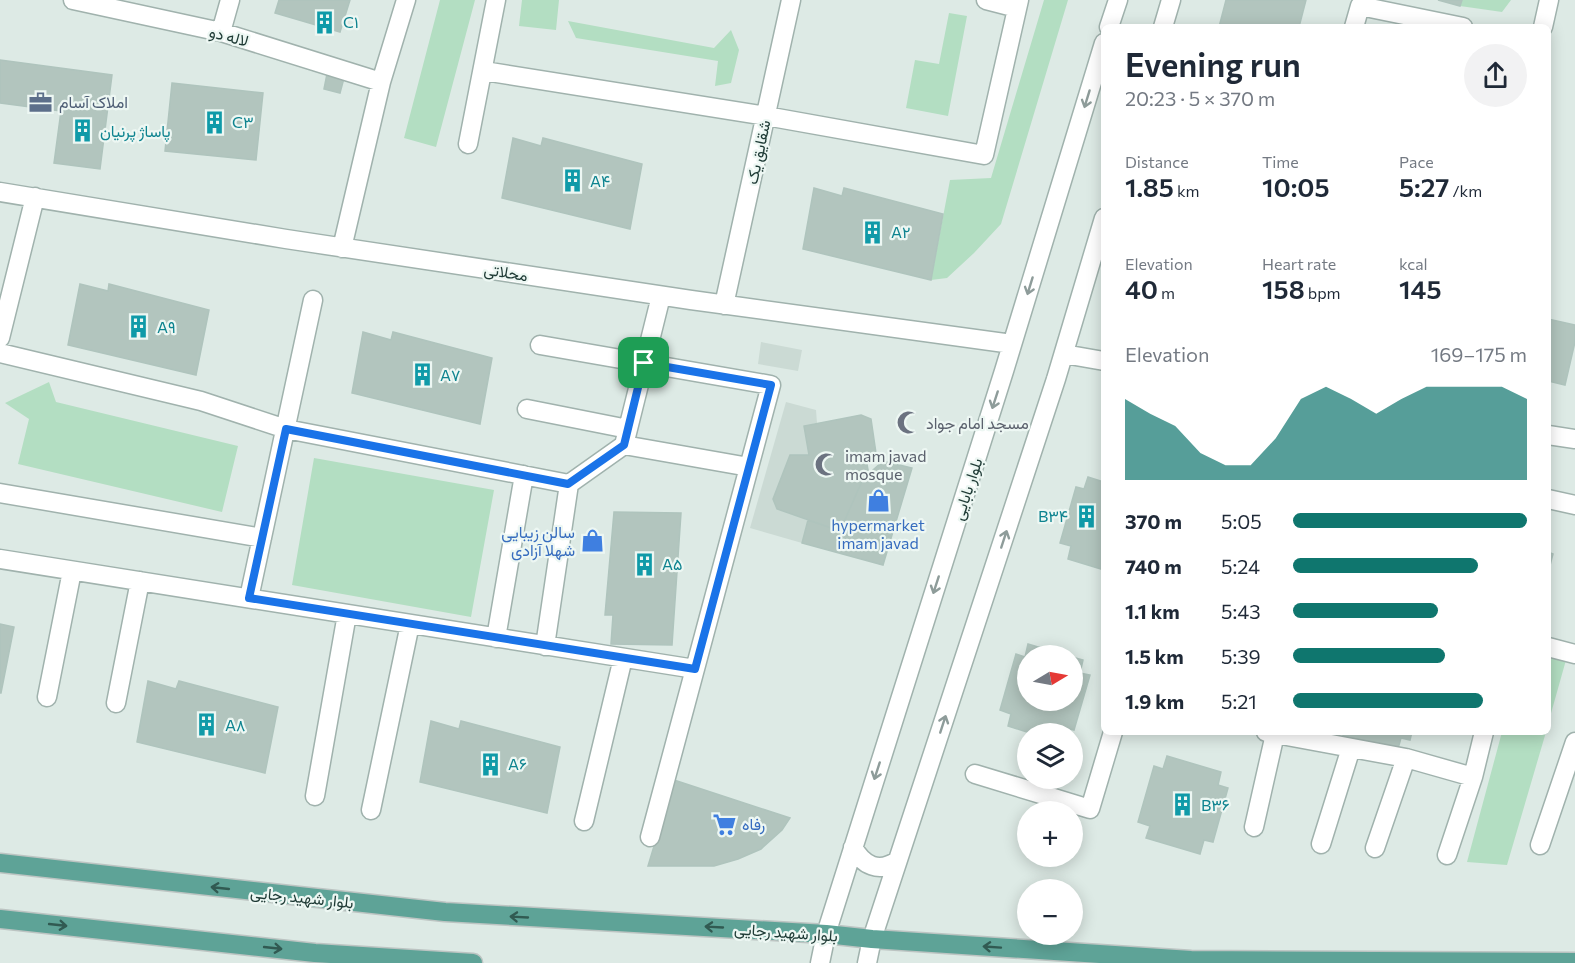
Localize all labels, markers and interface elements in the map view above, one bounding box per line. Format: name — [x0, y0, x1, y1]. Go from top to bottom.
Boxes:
building icon: C۱ — [312, 9, 338, 35]
place label: C۱ — [343, 12, 359, 31]
street label: لاله دو — [207, 21, 251, 52]
text: Evening run — [1125, 43, 1301, 84]
button: share — [1464, 44, 1527, 107]
text: 20:23 · 5 × 370 m — [1125, 86, 1275, 110]
office icon: املاک آسام — [28, 89, 54, 115]
one-way arrow — [1080, 89, 1091, 108]
place label: املاک آسام — [59, 92, 128, 113]
building icon: C۳ — [201, 109, 227, 135]
place label: C۳ — [232, 112, 254, 131]
building icon: پاساژ پرنیان — [69, 118, 95, 144]
street label: شقایق یک — [741, 118, 776, 186]
place label: پاساژ پرنیان — [100, 121, 171, 143]
text: Distance — [1125, 152, 1189, 171]
text: Time — [1262, 152, 1299, 171]
text: Pace — [1399, 152, 1434, 171]
building icon: A۴ — [559, 168, 585, 194]
place label: A۴ — [590, 171, 610, 190]
text: 1.85 — [1125, 171, 1174, 202]
text: 10:05 — [1262, 171, 1330, 202]
text: 5:27 — [1399, 171, 1449, 202]
text: km — [1174, 181, 1200, 200]
text: /km — [1449, 181, 1482, 200]
building icon: A۲ — [860, 219, 886, 245]
place label: A۲ — [891, 222, 910, 241]
text: Elevation — [1125, 254, 1193, 273]
text: Heart rate — [1262, 254, 1336, 273]
text: kcal — [1399, 254, 1428, 273]
street label: محلاتی — [482, 259, 529, 286]
text: 40 — [1125, 273, 1158, 304]
text: 158 — [1262, 273, 1305, 304]
text: 145 — [1399, 273, 1441, 304]
one-way arrow — [1024, 276, 1035, 295]
text: m — [1158, 283, 1175, 302]
text: bpm — [1305, 283, 1341, 302]
building icon: A۹ — [126, 314, 152, 340]
place label: A۹ — [157, 317, 176, 336]
pin — [618, 337, 669, 388]
text: Elevation — [1125, 342, 1210, 366]
text: 169–175 m — [1431, 342, 1527, 366]
icon: arrive — [627, 346, 660, 379]
building icon: A۷ — [409, 362, 435, 388]
place label: A۷ — [440, 365, 460, 384]
one-way arrow — [989, 390, 1000, 409]
mosque icon: مسجد امام جواد — [895, 410, 921, 436]
place label: مسجد امام جواد — [926, 413, 1029, 434]
place label: imam javad mosque — [845, 446, 926, 483]
mosque icon: imam javad mosque — [814, 452, 840, 478]
street label: بلوار بابایی — [948, 455, 987, 523]
shop icon: hypermarket imam javad — [865, 487, 891, 513]
building icon: B۳۴ — [1073, 503, 1099, 529]
place label: B۳۴ — [1038, 506, 1068, 525]
text: 370 m — [1125, 509, 1182, 533]
text: 5:05 — [1221, 509, 1262, 533]
place label: hypermarket imam javad — [831, 515, 925, 552]
place label: سالن زیبایی شهلا آزادی — [501, 522, 575, 561]
shop icon: سالن زیبایی شهلا آزادی — [580, 528, 606, 554]
one-way arrow — [999, 530, 1010, 549]
building icon: A۵ — [631, 551, 657, 577]
place label: A۵ — [662, 554, 682, 573]
text: 740 m — [1125, 554, 1182, 578]
text: 5:24 — [1221, 554, 1260, 578]
one-way arrow — [930, 575, 941, 594]
text: 1.1 km — [1125, 599, 1180, 623]
text: 5:43 — [1221, 599, 1261, 623]
text: 1.5 km — [1125, 644, 1184, 668]
text: 5:39 — [1221, 644, 1261, 668]
north arrow — [1017, 645, 1083, 711]
map controls — [1017, 645, 1083, 945]
text: 1.9 km — [1125, 689, 1184, 713]
text: 5:21 — [1221, 689, 1257, 713]
building icon: A۸ — [194, 712, 220, 738]
place label: A۸ — [225, 715, 245, 734]
one-way arrow — [938, 715, 949, 734]
button: layers — [1017, 723, 1083, 789]
building icon: A۶ — [477, 751, 503, 777]
place label: A۶ — [508, 754, 527, 773]
one-way arrow — [871, 761, 882, 780]
building icon: B۳۶ — [1170, 792, 1196, 818]
place label: B۳۶ — [1201, 795, 1230, 814]
button: + — [1017, 801, 1083, 867]
supermarket icon: رفاه — [711, 811, 737, 837]
place label: رفاه — [742, 814, 765, 835]
button: − — [1017, 879, 1083, 945]
one-way arrow — [211, 882, 231, 893]
street label: بلوار شهید رجایی — [249, 882, 355, 913]
one-way arrow — [510, 911, 529, 922]
street label: بلوار شهید رجایی — [733, 918, 838, 947]
one-way arrow — [48, 920, 68, 931]
one-way arrow — [704, 922, 724, 933]
one-way arrow — [982, 941, 1002, 952]
one-way arrow — [263, 943, 282, 954]

